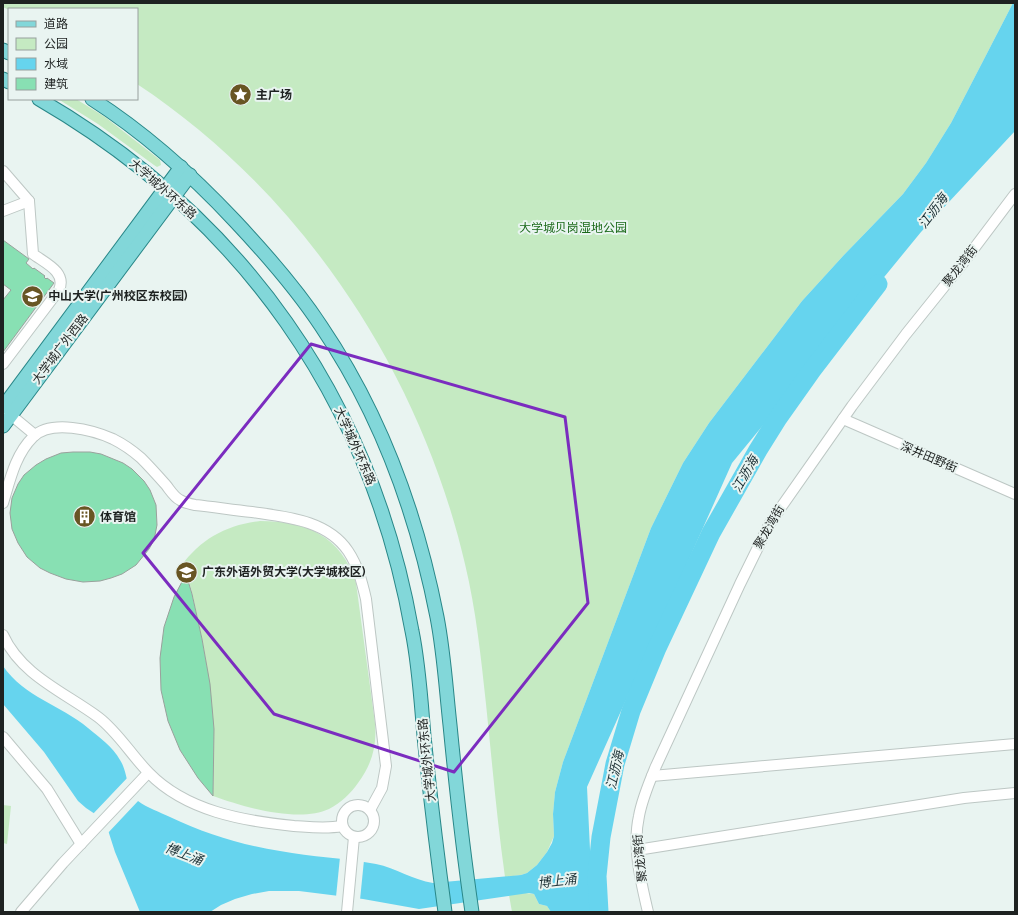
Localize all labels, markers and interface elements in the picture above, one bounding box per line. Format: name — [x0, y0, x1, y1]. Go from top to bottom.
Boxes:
legend — [8, 8, 138, 100]
text: 道路 — [44, 17, 68, 31]
text: 公园 — [44, 37, 68, 51]
text: 水域 — [44, 57, 68, 71]
text: 建筑 — [44, 77, 68, 91]
place icon: 主广场 — [227, 82, 253, 108]
place label: 主广场 — [256, 88, 292, 102]
street label: 大学城外环东路 — [127, 156, 199, 222]
water label: 江沥海 — [915, 189, 952, 231]
park label: 大学城贝岗湿地公园 — [519, 221, 627, 235]
street label: 聚龙湾街 — [940, 243, 980, 289]
school or university icon: 中山大学(广州校区东校园) — [20, 283, 46, 309]
place label: 中山大学(广州校区东校园) — [48, 289, 188, 303]
street label: 大学城广外西路 — [29, 311, 91, 387]
street label: 大学城外环东路 — [332, 405, 378, 487]
street label: 深井田野街 — [899, 439, 959, 475]
water label: 江沥海 — [729, 452, 762, 495]
street label: 聚龙湾街 — [751, 503, 787, 551]
building icon: 体育馆 — [71, 504, 97, 530]
place label: 体育馆 — [100, 510, 136, 524]
school or university icon: 广东外语外贸大学(大学城校区) — [174, 559, 200, 585]
place label: 广东外语外贸大学(大学城校区) — [202, 565, 366, 579]
street label: 大学城外环东路 — [416, 717, 438, 803]
water label: 江沥海 — [603, 747, 627, 791]
street label: 聚龙湾街 — [631, 833, 649, 883]
water label: 博上涌 — [163, 840, 207, 869]
water label: 博上涌 — [537, 871, 579, 891]

